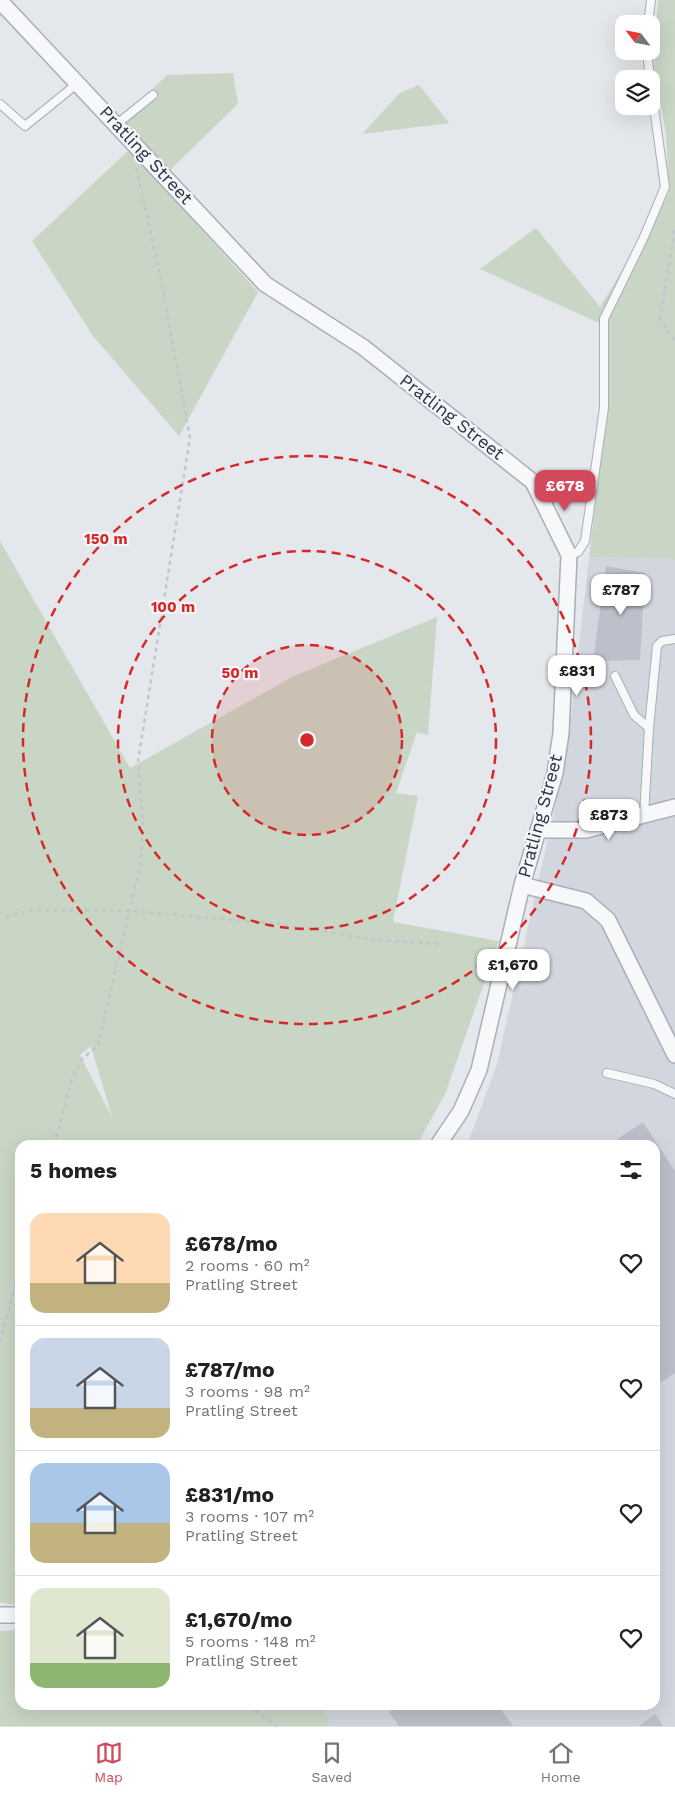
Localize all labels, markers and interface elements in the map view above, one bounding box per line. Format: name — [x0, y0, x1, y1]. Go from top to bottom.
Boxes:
north arrow — [615, 15, 660, 60]
map controls — [615, 15, 660, 115]
button: layers — [615, 70, 660, 115]
street label: Pratling Street — [95, 101, 198, 209]
street label: Pratling Street — [396, 369, 509, 464]
pin: £678 — [535, 470, 595, 512]
text: £678 — [546, 476, 584, 495]
text: 150 m — [84, 530, 128, 548]
pin: £787 — [591, 574, 651, 616]
text: £787 — [602, 580, 640, 599]
text: 100 m — [151, 598, 195, 616]
pin: £831 — [547, 654, 607, 697]
text: £831 — [559, 661, 595, 680]
text: 50 m — [222, 664, 258, 682]
centre of rings — [298, 731, 316, 749]
street label: Pratling Street — [513, 751, 566, 880]
pin: £873 — [579, 798, 639, 841]
text: £873 — [590, 805, 628, 824]
pin: £1,670 — [472, 948, 554, 991]
text: £1,670 — [488, 955, 538, 974]
icon: filters — [617, 1156, 645, 1184]
text: 5 homes — [30, 1158, 117, 1183]
text: £678/mo — [185, 1231, 277, 1256]
icon: home — [70, 1233, 130, 1293]
icon: heart — [617, 1249, 645, 1277]
text: 2 rooms · 60 m² — [185, 1256, 310, 1275]
text: Pratling Street — [185, 1275, 298, 1294]
text: £787/mo — [185, 1357, 275, 1382]
icon: home — [70, 1358, 130, 1418]
icon: heart — [617, 1374, 645, 1402]
text: 3 rooms · 98 m² — [185, 1382, 310, 1401]
text: Pratling Street — [185, 1401, 298, 1420]
text: £831/mo — [185, 1482, 274, 1507]
icon: home — [70, 1483, 130, 1543]
icon: heart — [617, 1499, 645, 1527]
text: 3 rooms · 107 m² — [185, 1507, 314, 1526]
text: Pratling Street — [185, 1526, 298, 1545]
text: £1,670/mo — [185, 1607, 292, 1632]
icon: home — [70, 1608, 130, 1668]
icon: heart — [617, 1624, 645, 1652]
text: 5 rooms · 148 m² — [185, 1632, 316, 1651]
text: Pratling Street — [185, 1651, 298, 1670]
tab: Map — [94, 1739, 123, 1785]
tab: Saved — [311, 1739, 352, 1785]
tab: Home — [541, 1739, 581, 1785]

